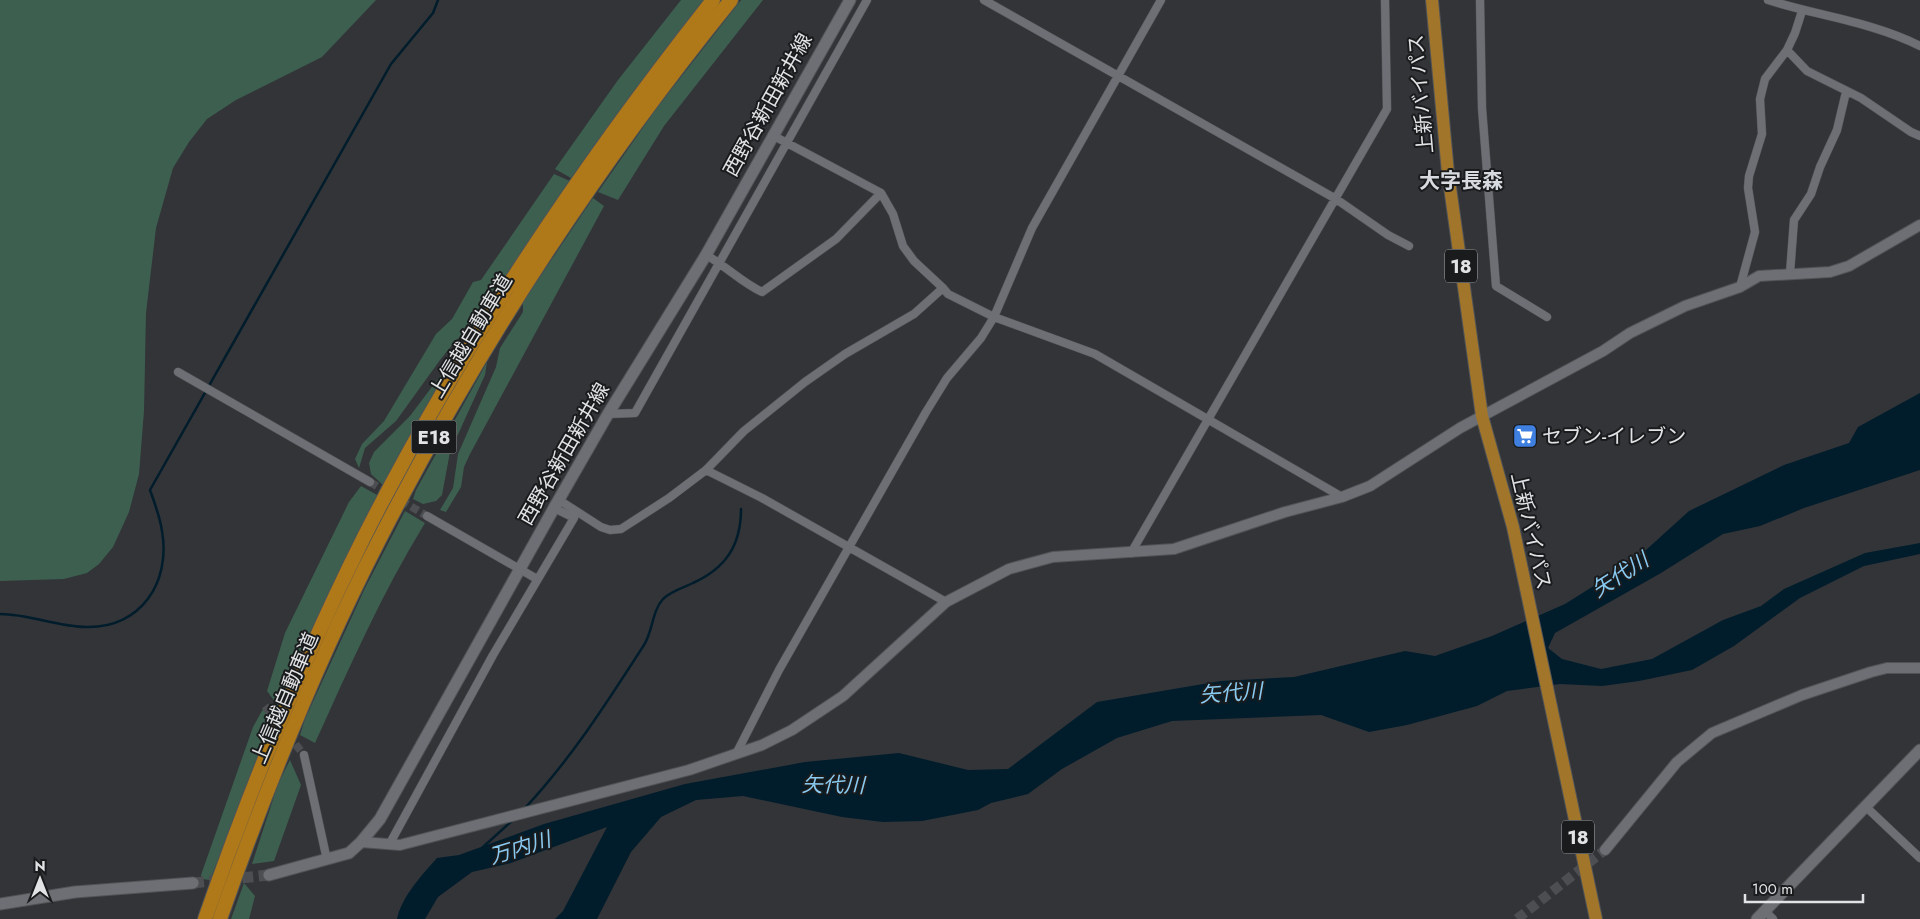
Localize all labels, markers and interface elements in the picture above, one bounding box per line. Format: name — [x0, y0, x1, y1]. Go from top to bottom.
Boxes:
street label: 西野谷新田新井線 — [717, 28, 819, 182]
street label: 上新バイパス — [1401, 33, 1441, 155]
district label: 大字長森 — [1419, 166, 1503, 196]
road number: 18 — [1445, 250, 1477, 282]
street label: 上信越自動車道 — [423, 269, 519, 403]
street label: 西野谷新田新井線 — [511, 377, 617, 531]
road number: E18 — [412, 421, 456, 454]
place label: セブン-イレブン — [1542, 422, 1686, 451]
supermarket icon: セブン-イレブン — [1512, 423, 1538, 449]
street label: 上新バイパス — [1503, 469, 1559, 593]
water label: 矢代川 — [1585, 544, 1656, 605]
street label: 上信越自動車道 — [244, 628, 326, 768]
water label: 矢代川 — [1199, 676, 1265, 710]
water label: 矢代川 — [801, 769, 867, 801]
road number: 18 — [1562, 820, 1594, 854]
water label: 万内川 — [485, 824, 556, 872]
north arrow — [15, 854, 65, 904]
text: N — [34, 856, 46, 876]
scale bar — [1745, 872, 1862, 904]
text: 100 m — [1752, 878, 1793, 900]

